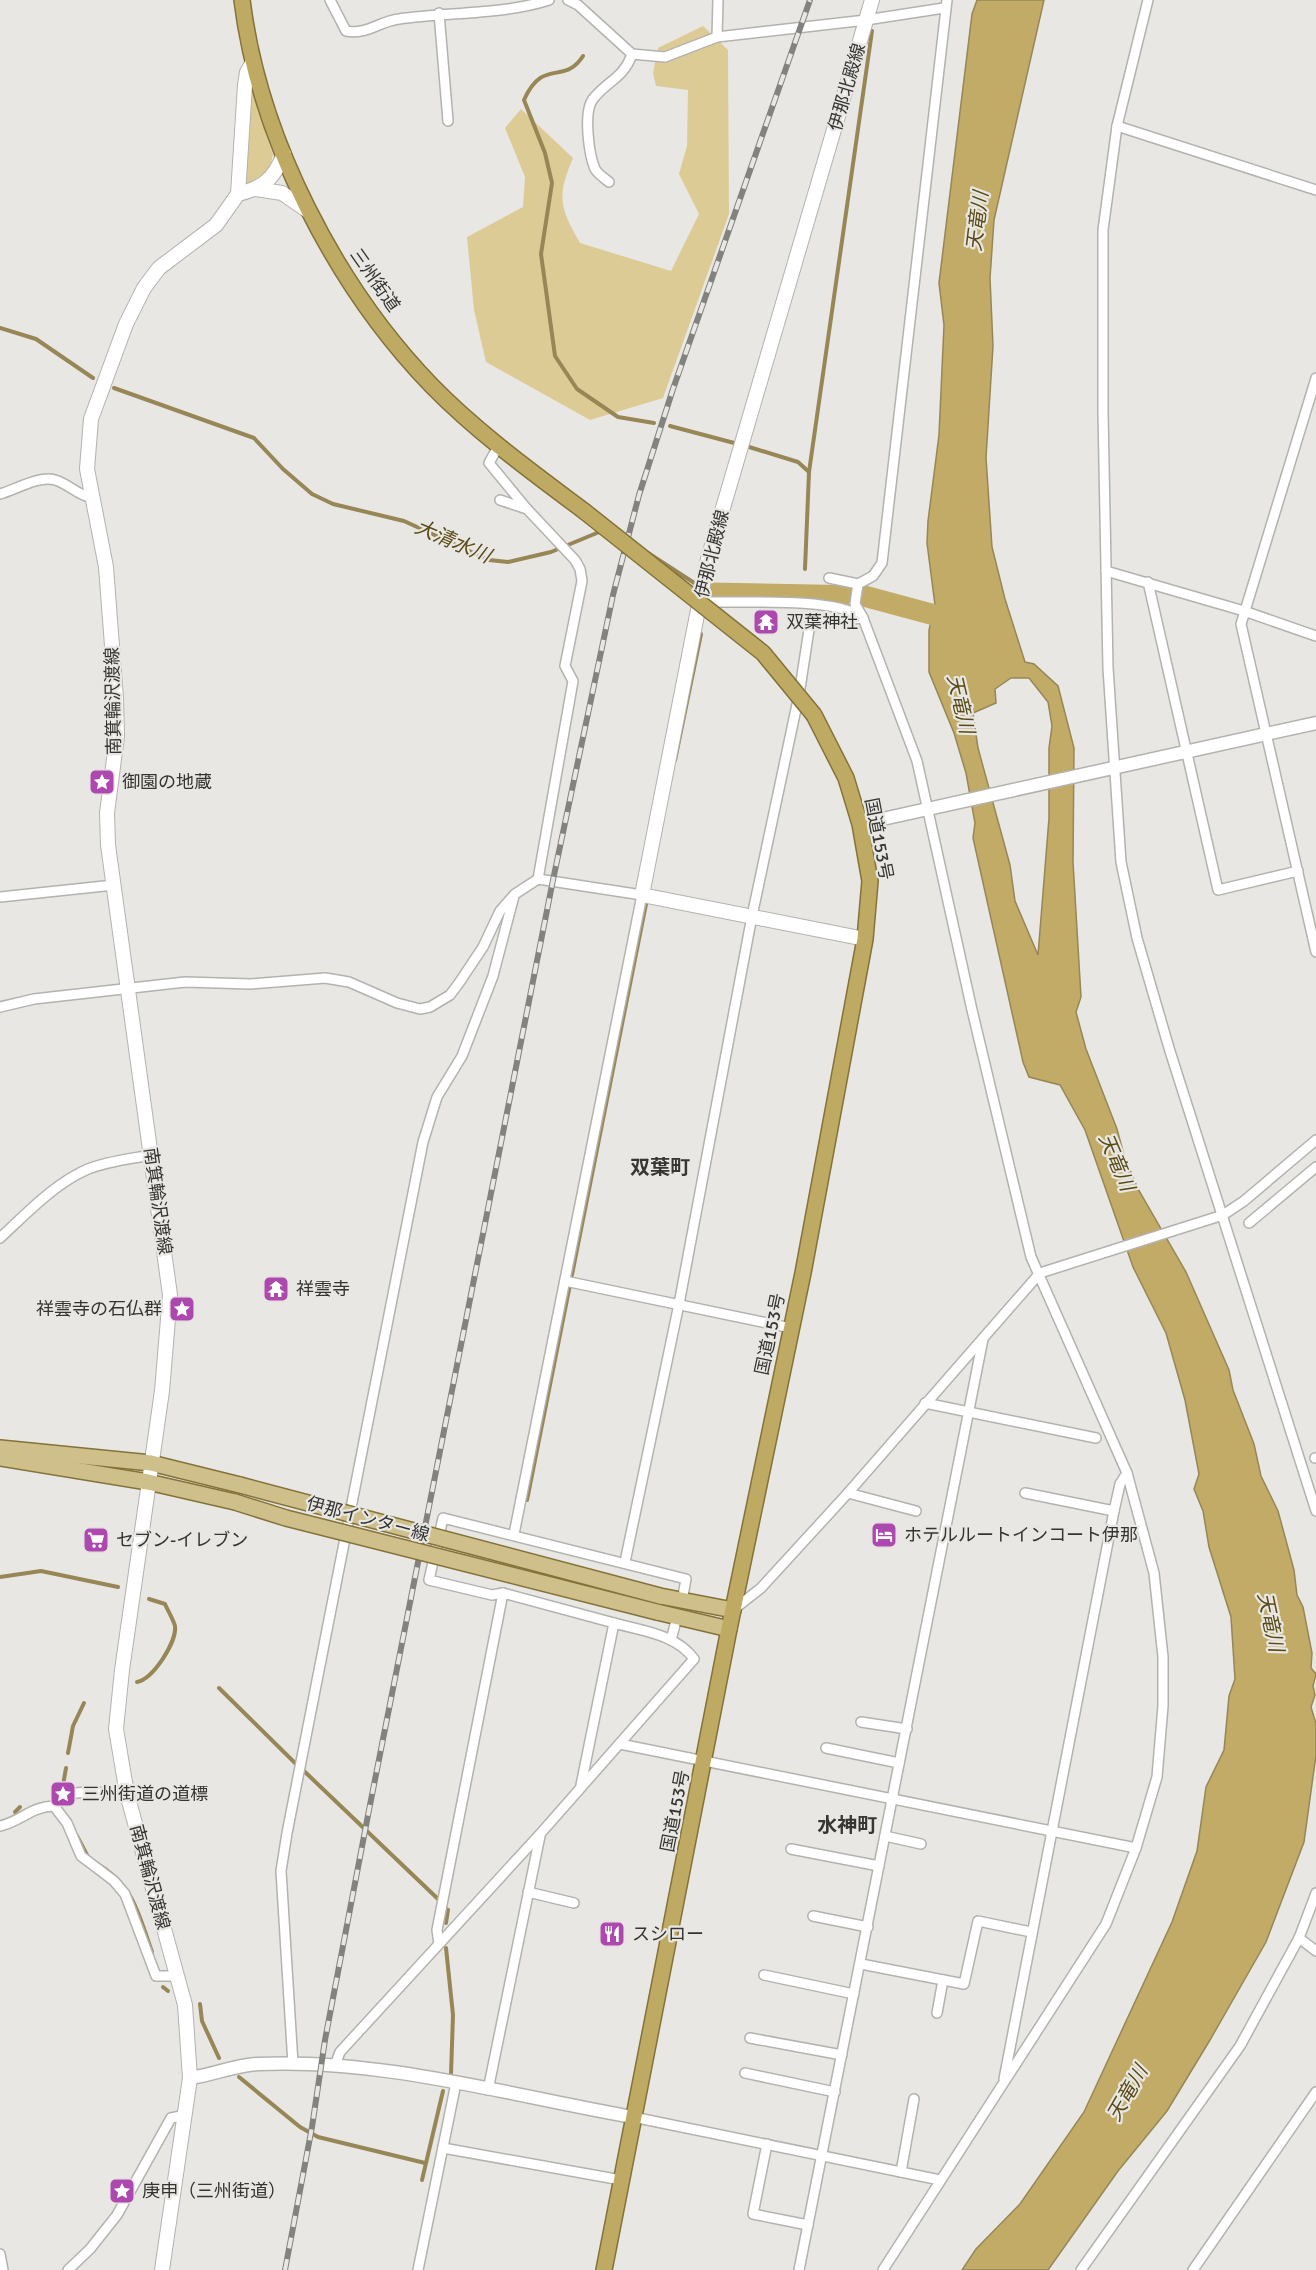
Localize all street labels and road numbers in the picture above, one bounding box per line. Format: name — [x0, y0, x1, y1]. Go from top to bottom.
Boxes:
street label: 伊那北殿線 — [824, 41, 870, 133]
street label: 三州街道 — [345, 244, 405, 316]
street label: 伊那北殿線 — [690, 508, 734, 600]
street label: 南箕輪沢渡線 — [101, 647, 125, 755]
street label: 国道153号 — [860, 796, 898, 882]
street label: 南箕輪沢渡線 — [140, 1146, 176, 1256]
street label: 国道153号 — [751, 1291, 789, 1377]
street label: 伊那インター線 — [304, 1492, 432, 1546]
street label: 国道153号 — [656, 1768, 694, 1854]
street label: 南箕輪沢渡線 — [125, 1822, 175, 1932]

